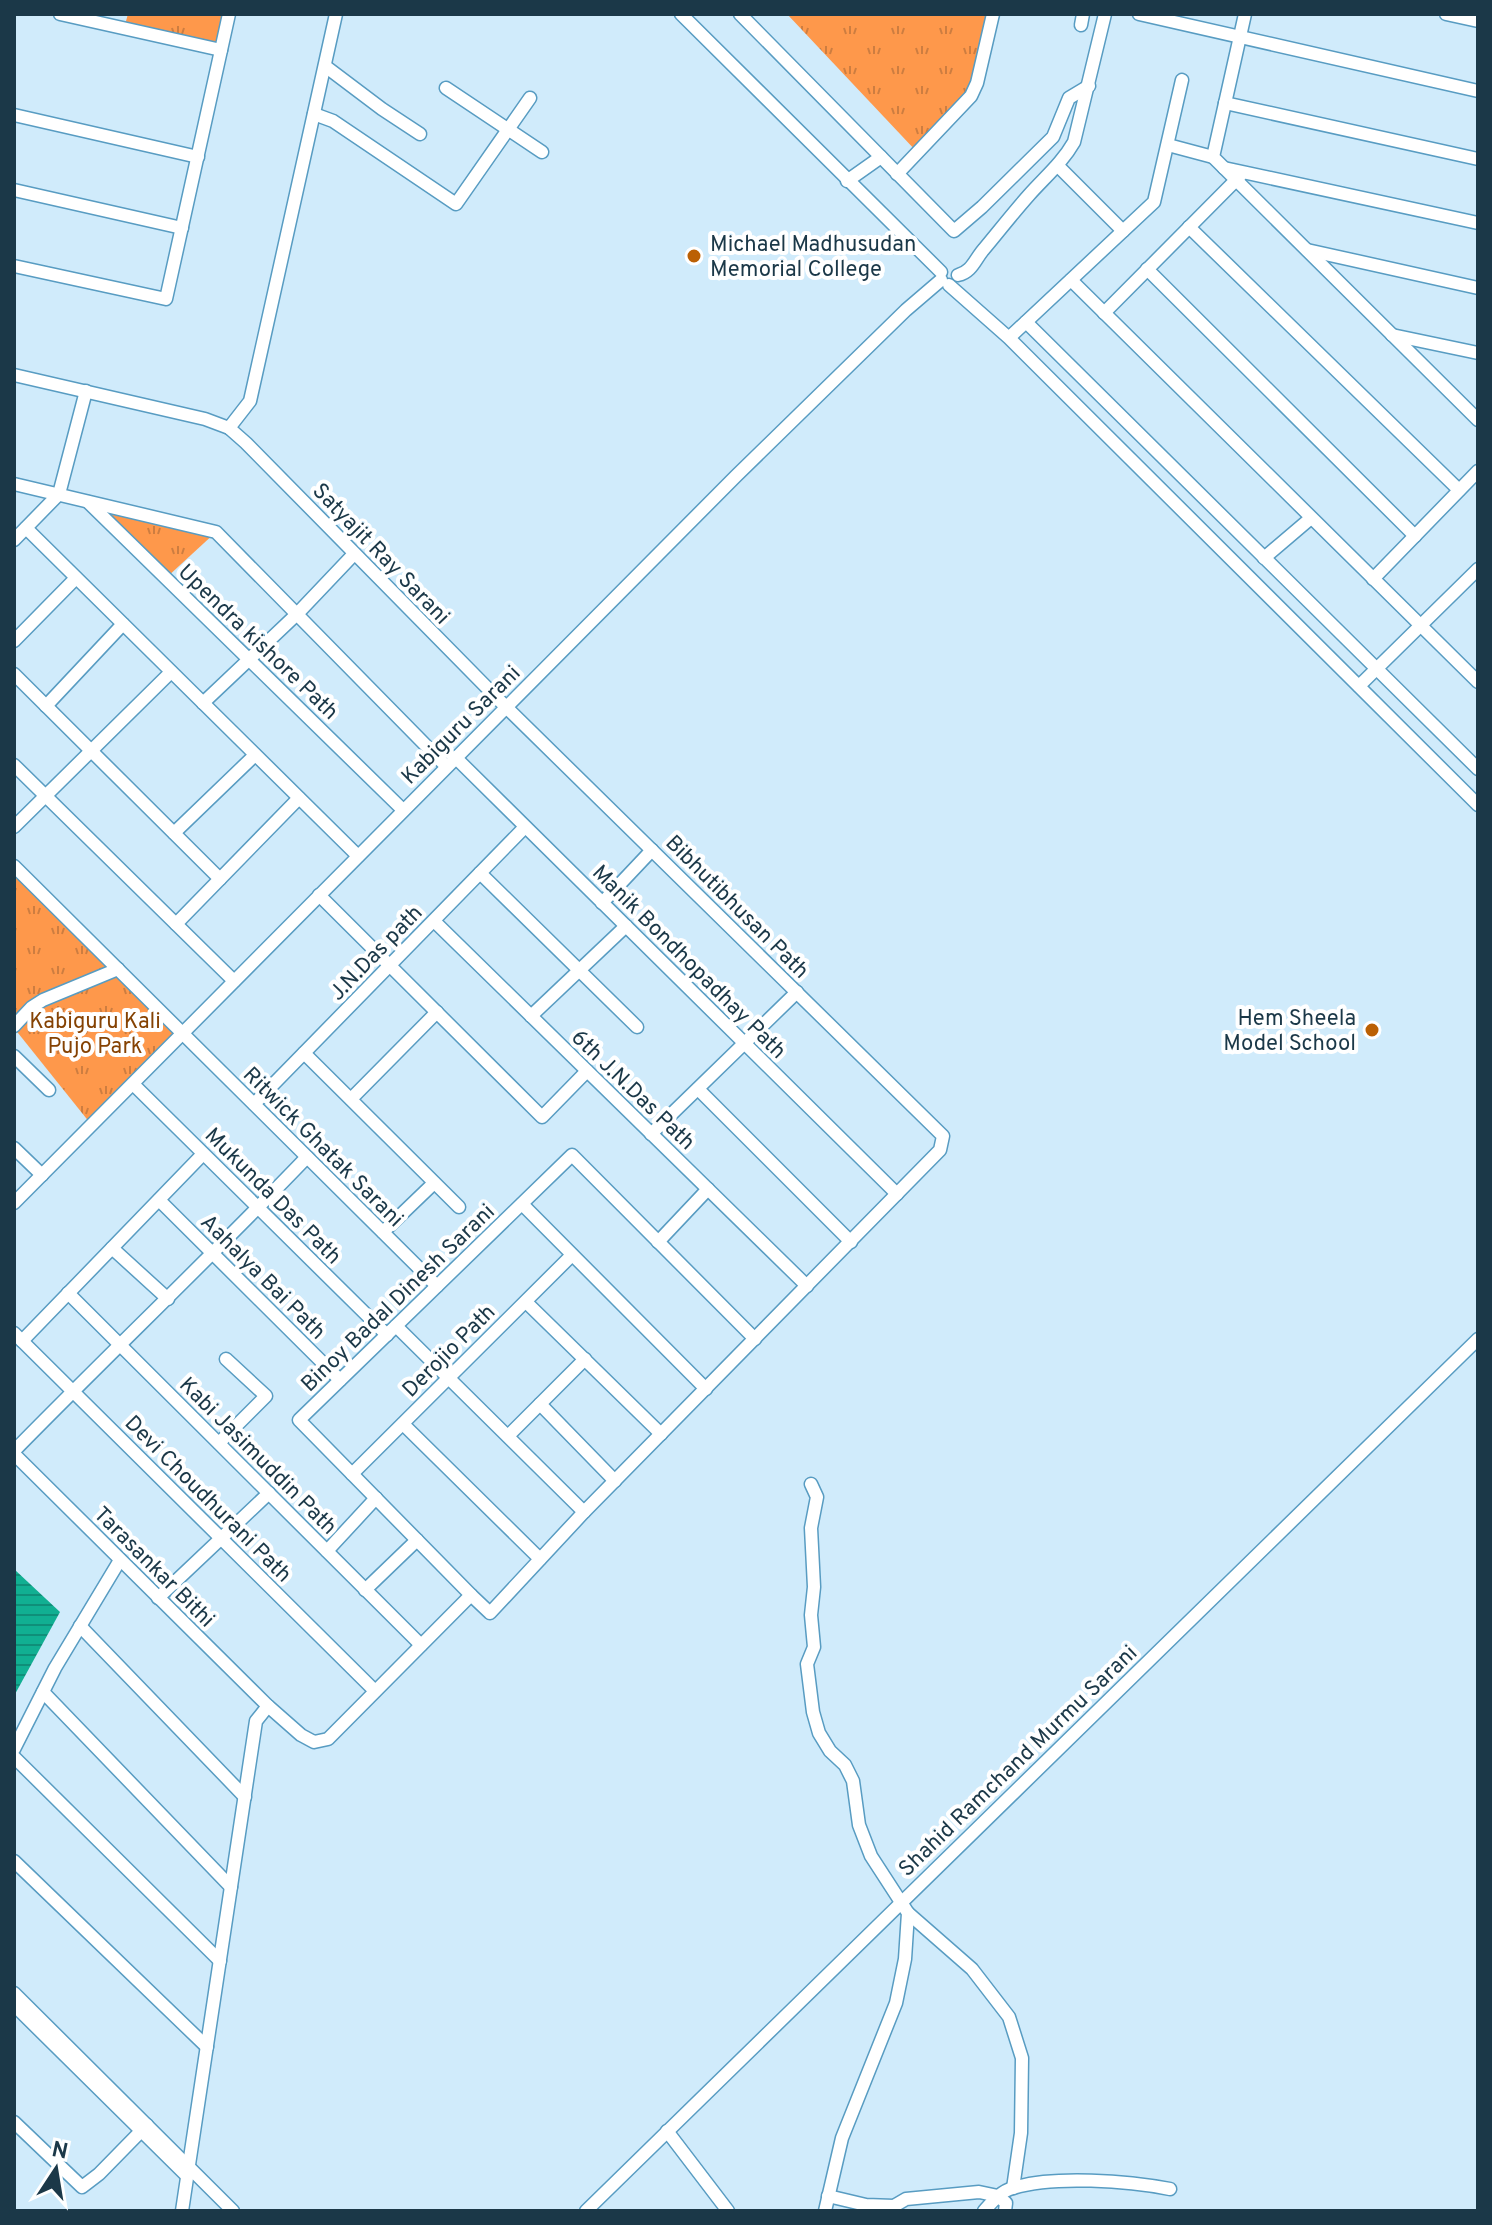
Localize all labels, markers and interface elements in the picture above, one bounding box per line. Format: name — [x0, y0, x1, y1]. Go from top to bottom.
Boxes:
place label: Michael Madhusudan Memorial College — [710, 232, 917, 284]
marker: Michael Madhusudan Memorial College — [685, 247, 703, 265]
street label: Satyajit Ray Sarani — [306, 478, 455, 631]
street label: Upendra kishore Path — [172, 559, 343, 726]
street label: Kabiguru Sarani — [397, 661, 527, 791]
street label: Bibhutibhusan Path — [659, 830, 814, 985]
street label: Manik Bondhopadhay Path — [586, 860, 791, 1065]
street label: J.N.Das path — [325, 900, 429, 1007]
place label: Hem Sheela Model School — [1223, 1006, 1356, 1058]
park label: Kabiguru Kali Pujo Park — [29, 1009, 161, 1061]
marker: Hem Sheela Model School — [1363, 1021, 1381, 1039]
street label: 6th J.N.Das Path — [565, 1025, 700, 1157]
street label: Ritwick Ghatak Sarani — [236, 1062, 408, 1234]
street label: Mukunda Das Path — [198, 1123, 346, 1271]
street label: Binoy Badal Dinesh Sarani — [296, 1199, 501, 1398]
street label: Aahalya Bai Path — [194, 1209, 331, 1346]
street label: Derojio Path — [398, 1300, 502, 1404]
street label: Kabi Jasimuddin Path — [173, 1372, 342, 1541]
street label: Devi Choudhurani Path — [118, 1411, 296, 1589]
street label: Tarasankar Bithi — [87, 1502, 219, 1634]
street label: Shahid Ramchand Murmu Sarani — [894, 1640, 1144, 1883]
north arrow — [16, 2129, 96, 2209]
text: N — [49, 2137, 70, 2167]

